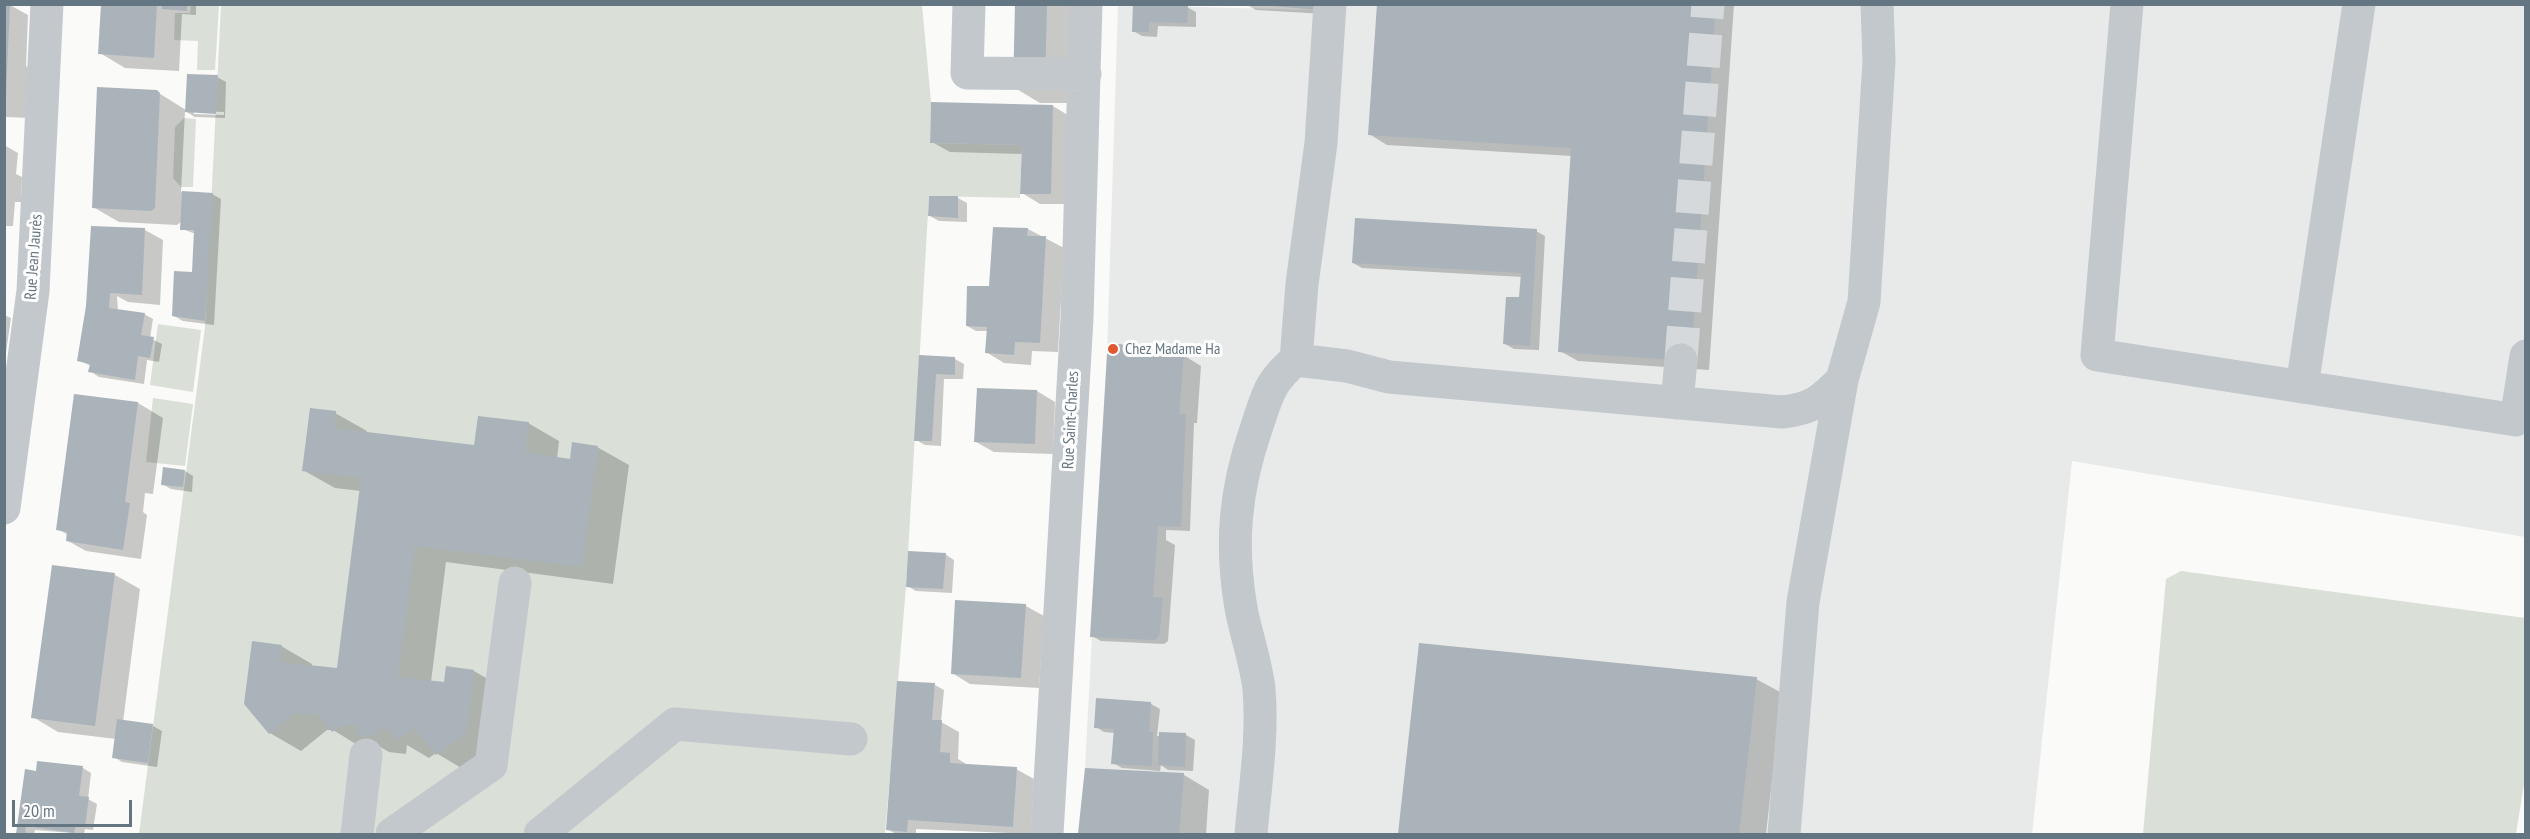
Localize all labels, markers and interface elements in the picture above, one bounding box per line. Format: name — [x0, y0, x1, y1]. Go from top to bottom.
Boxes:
street label: Rue Jean Jaurès — [21, 214, 47, 300]
place label: Chez Madame Ha — [1125, 339, 1220, 359]
marker: Chez Madame Ha — [1106, 342, 1120, 356]
street label: Rue Saint-Charles — [1059, 371, 1083, 469]
scale bar — [15, 788, 135, 826]
text: 20 m — [23, 799, 55, 822]

